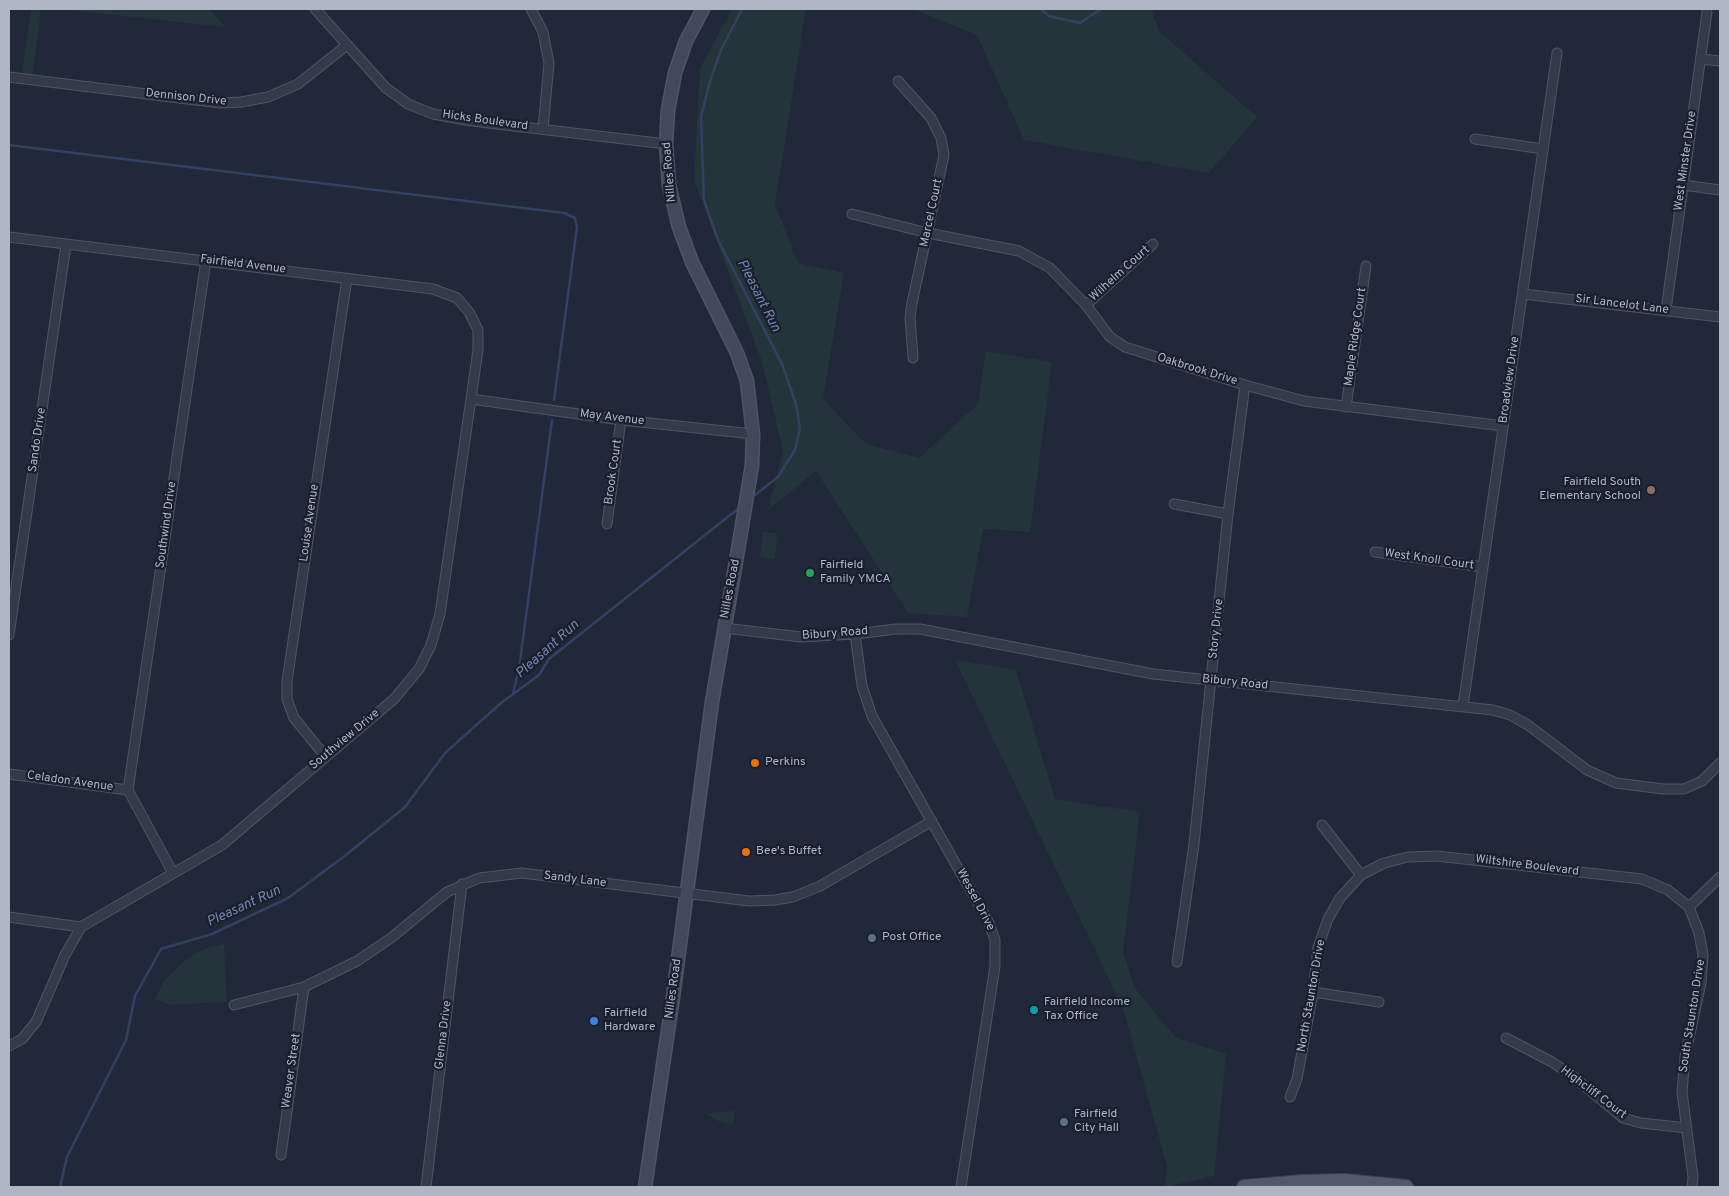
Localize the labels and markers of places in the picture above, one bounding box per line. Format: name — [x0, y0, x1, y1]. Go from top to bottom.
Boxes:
place label: Fairfield South Elementary School — [1539, 476, 1641, 504]
marker: Fairfield South Elementary School — [1645, 484, 1657, 496]
place label: Fairfield Family YMCA — [820, 559, 891, 587]
marker: Fairfield Family YMCA — [804, 567, 816, 579]
place label: Perkins — [765, 756, 806, 770]
marker: Perkins — [749, 757, 761, 769]
place label: Bee's Buffet — [756, 845, 822, 859]
marker: Bee's Buffet — [740, 846, 752, 858]
place label: Post Office — [882, 931, 941, 945]
marker: Post Office — [866, 932, 878, 944]
place label: Fairfield Income Tax Office — [1044, 996, 1130, 1024]
marker: Fairfield Income Tax Office — [1028, 1004, 1040, 1016]
place label: Fairfield Hardware — [604, 1007, 655, 1035]
marker: Fairfield Hardware — [588, 1015, 600, 1027]
place label: Fairfield City Hall — [1074, 1108, 1119, 1136]
marker: Fairfield City Hall — [1058, 1116, 1070, 1128]

